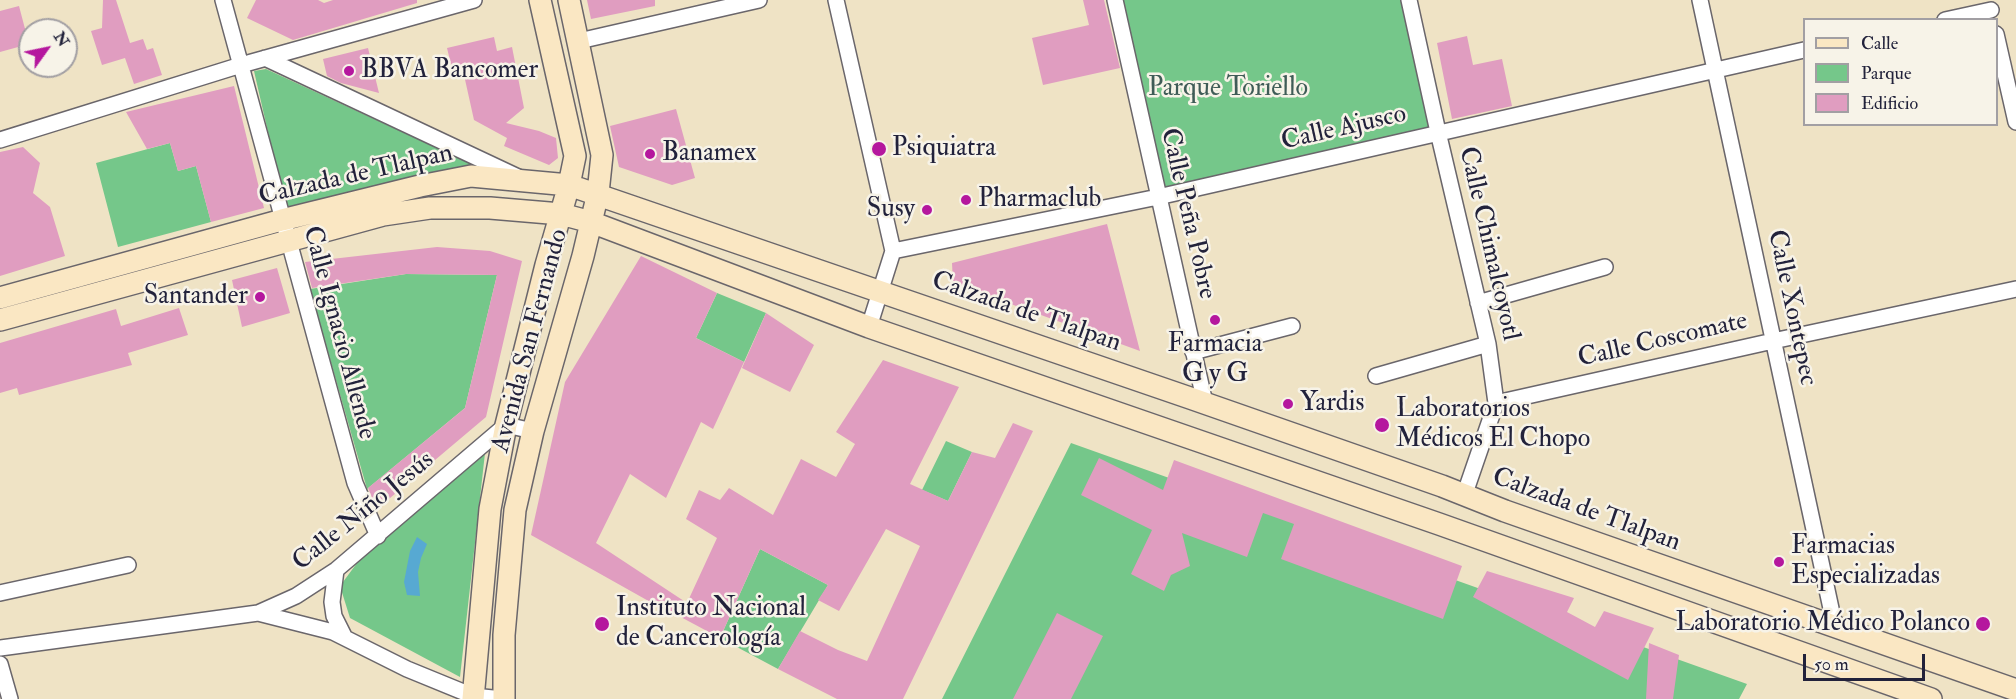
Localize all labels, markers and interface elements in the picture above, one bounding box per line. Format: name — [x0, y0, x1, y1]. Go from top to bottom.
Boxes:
north arrow — [18, 18, 78, 78]
legend — [1803, 18, 1998, 126]
text: N — [49, 28, 74, 51]
text: Calle — [1861, 32, 1898, 55]
place label: BBVA Bancomer — [361, 55, 538, 87]
text: Parque — [1861, 62, 1911, 85]
marker: BBVA Bancomer — [342, 64, 356, 78]
park label: Parque Toriello — [1148, 73, 1308, 105]
text: Edificio — [1861, 92, 1918, 115]
street label: Calle Ajusco — [1279, 100, 1409, 158]
street label: Calle Peña Pobre — [1152, 126, 1222, 302]
place label: Psiquiatra — [892, 133, 996, 165]
place label: Banamex — [662, 138, 756, 170]
street label: Calzada de Tlalpan — [256, 139, 456, 213]
marker: Psiquiatra — [870, 140, 888, 158]
street label: Calle Chimalcoyotl — [1451, 144, 1525, 344]
marker: Banamex — [643, 147, 657, 161]
place label: Pharmaclub — [978, 184, 1101, 216]
marker: Pharmaclub — [959, 193, 973, 207]
place label: Susy — [867, 194, 915, 226]
marker: Susy — [920, 203, 934, 217]
street label: Calle Ignacio Allende — [295, 223, 381, 443]
street label: Avenida San Fernando — [486, 226, 576, 456]
street label: Calle Xontepec — [1759, 227, 1823, 389]
street label: Calzada de Tlalpan — [927, 266, 1125, 360]
place label: Santander — [144, 281, 248, 313]
marker: Santander — [253, 290, 267, 304]
street label: Calle Coscomate — [1575, 306, 1751, 376]
marker: Farmacia G y G — [1208, 313, 1222, 327]
place label: Farmacia G y G — [1168, 329, 1262, 390]
place label: Yardis — [1300, 388, 1364, 420]
place label: Laboratorios Médicos El Chopo — [1396, 394, 1590, 455]
marker: Yardis — [1281, 397, 1295, 411]
marker: Laboratorios Médicos El Chopo — [1373, 416, 1391, 434]
street label: Calle Niño Jesús — [287, 446, 441, 578]
street label: Calzada de Tlalpan — [1488, 462, 1684, 560]
place label: Farmacias Especializadas — [1791, 531, 1940, 592]
marker: Farmacias Especializadas — [1772, 555, 1786, 569]
place label: Instituto Nacional de Cancerología — [616, 593, 806, 654]
place label: Laboratorio Médico Polanco — [1675, 608, 1970, 640]
marker: Instituto Nacional de Cancerología — [593, 615, 611, 633]
marker: Laboratorio Médico Polanco — [1974, 615, 1992, 633]
scale bar — [1806, 642, 1928, 680]
text: 50 m — [1814, 653, 1849, 676]

